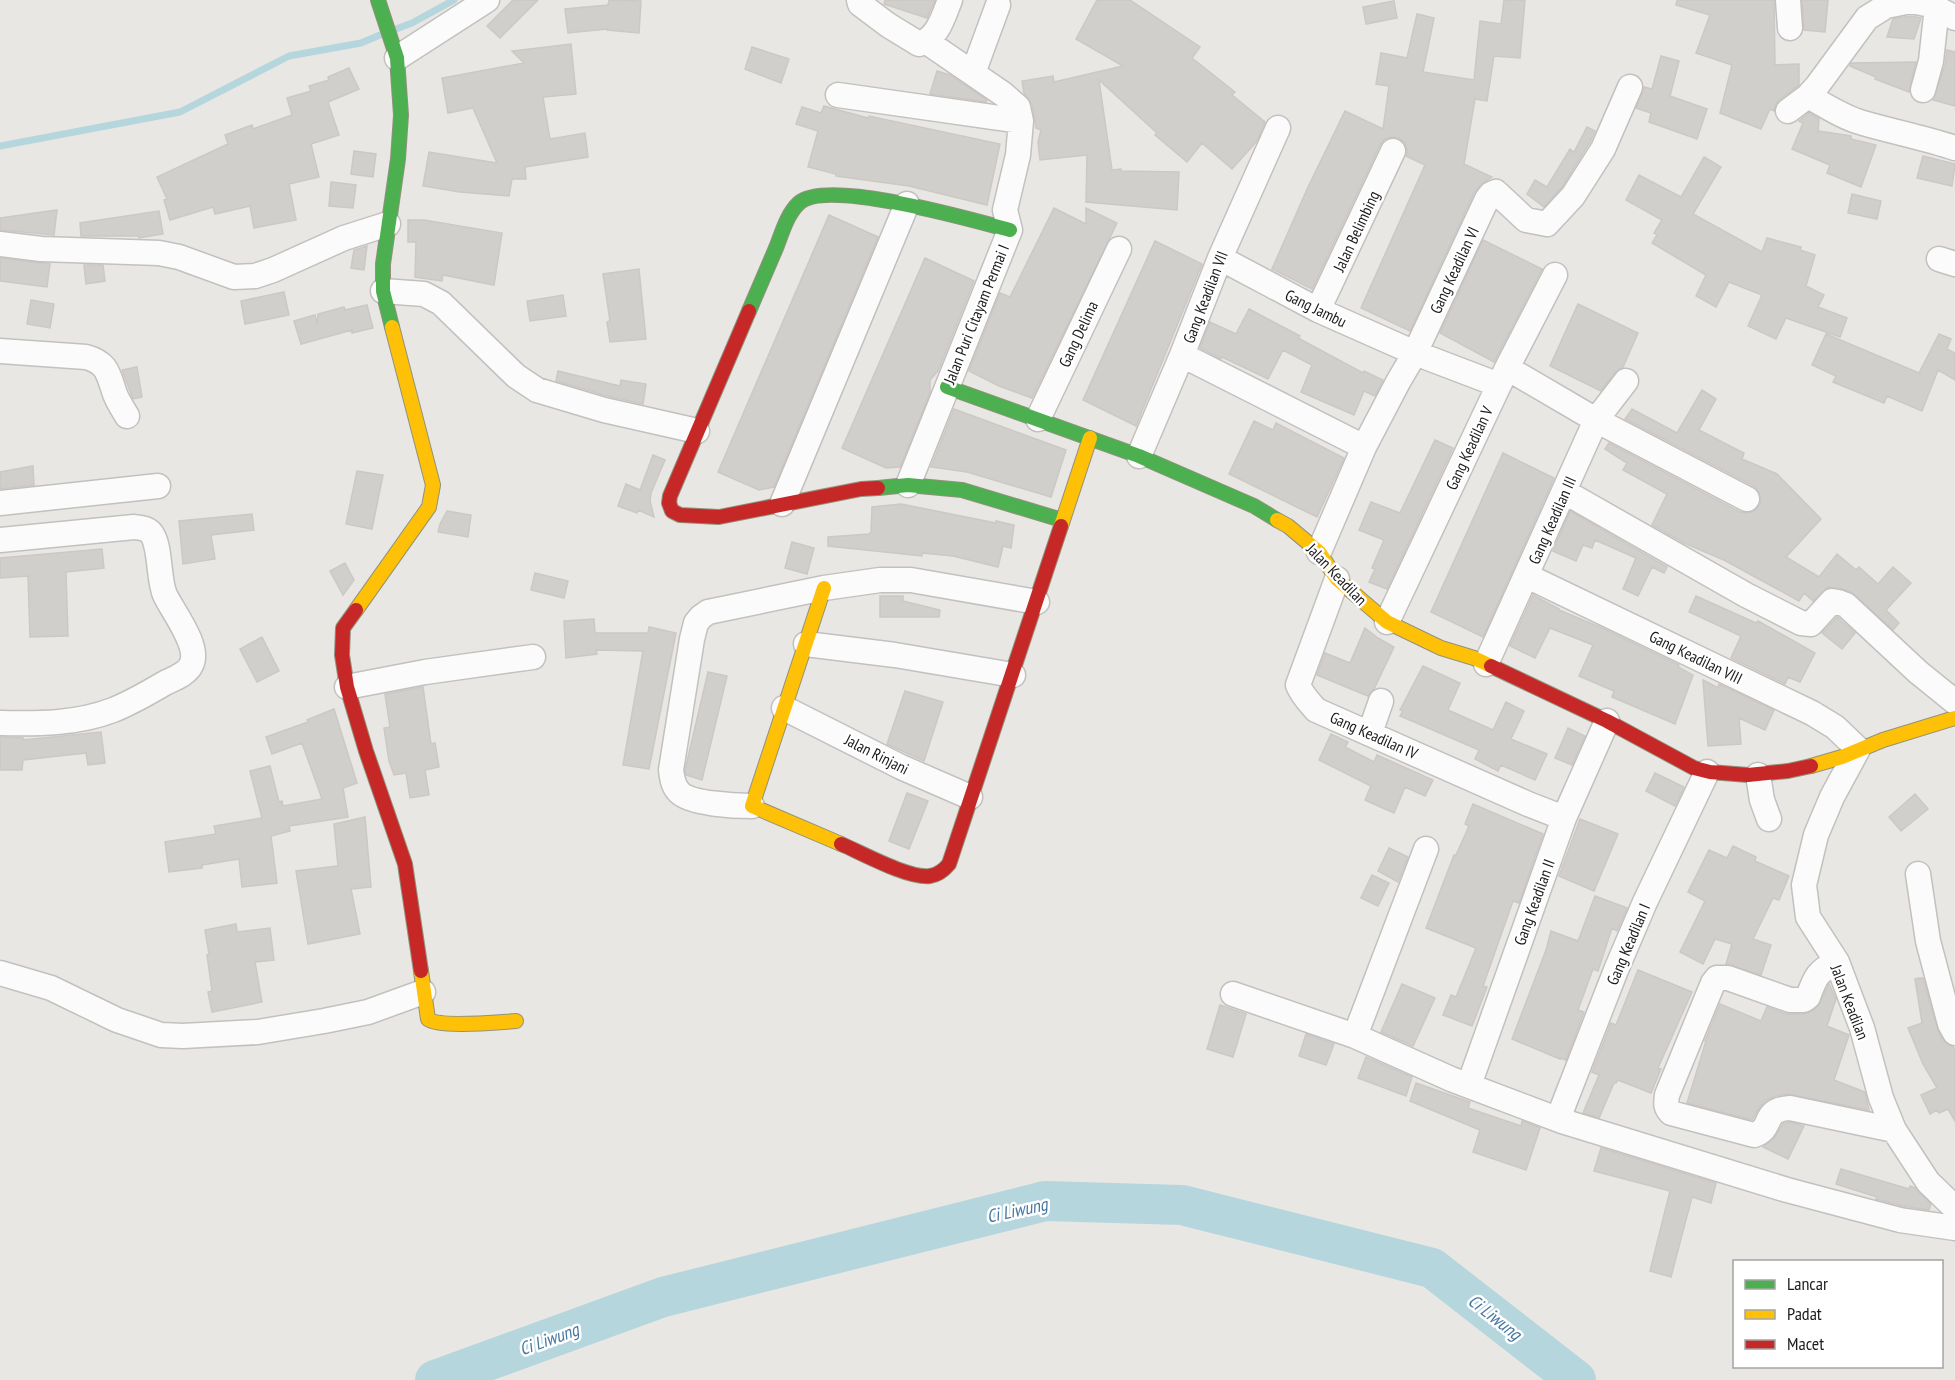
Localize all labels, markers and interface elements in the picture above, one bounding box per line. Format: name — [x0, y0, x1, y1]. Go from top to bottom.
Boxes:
street label: Jalan Belimbing — [1328, 187, 1383, 276]
street label: Gang Keadilan VI — [1425, 223, 1483, 317]
street label: Jalan Puri Citayam Permai I — [938, 241, 1013, 388]
street label: Gang Keadilan VII — [1178, 248, 1232, 346]
street label: Gang Jambu — [1282, 285, 1350, 332]
street label: Gang Delima — [1054, 298, 1102, 370]
street label: Gang Keadilan V — [1441, 403, 1497, 493]
street label: Gang Keadilan III — [1524, 473, 1580, 567]
street label: Jalan Keadilan — [1302, 538, 1372, 609]
street label: Gang Keadilan VIII — [1646, 626, 1746, 688]
street label: Gang Keadilan IV — [1327, 707, 1422, 763]
street label: Jalan Rinjani — [841, 729, 912, 779]
street label: Gang Keadilan II — [1509, 856, 1559, 948]
street label: Gang Keadilan I — [1602, 900, 1654, 988]
street label: Jalan Keadilan — [1826, 961, 1873, 1042]
water label: Ci Liwung — [985, 1192, 1051, 1228]
legend — [1733, 1260, 1943, 1368]
text: Lancar — [1787, 1272, 1828, 1295]
water label: Ci Liwung — [1464, 1289, 1527, 1346]
text: Padat — [1787, 1302, 1822, 1325]
water label: Ci Liwung — [516, 1317, 583, 1360]
text: Macet — [1787, 1332, 1824, 1355]

